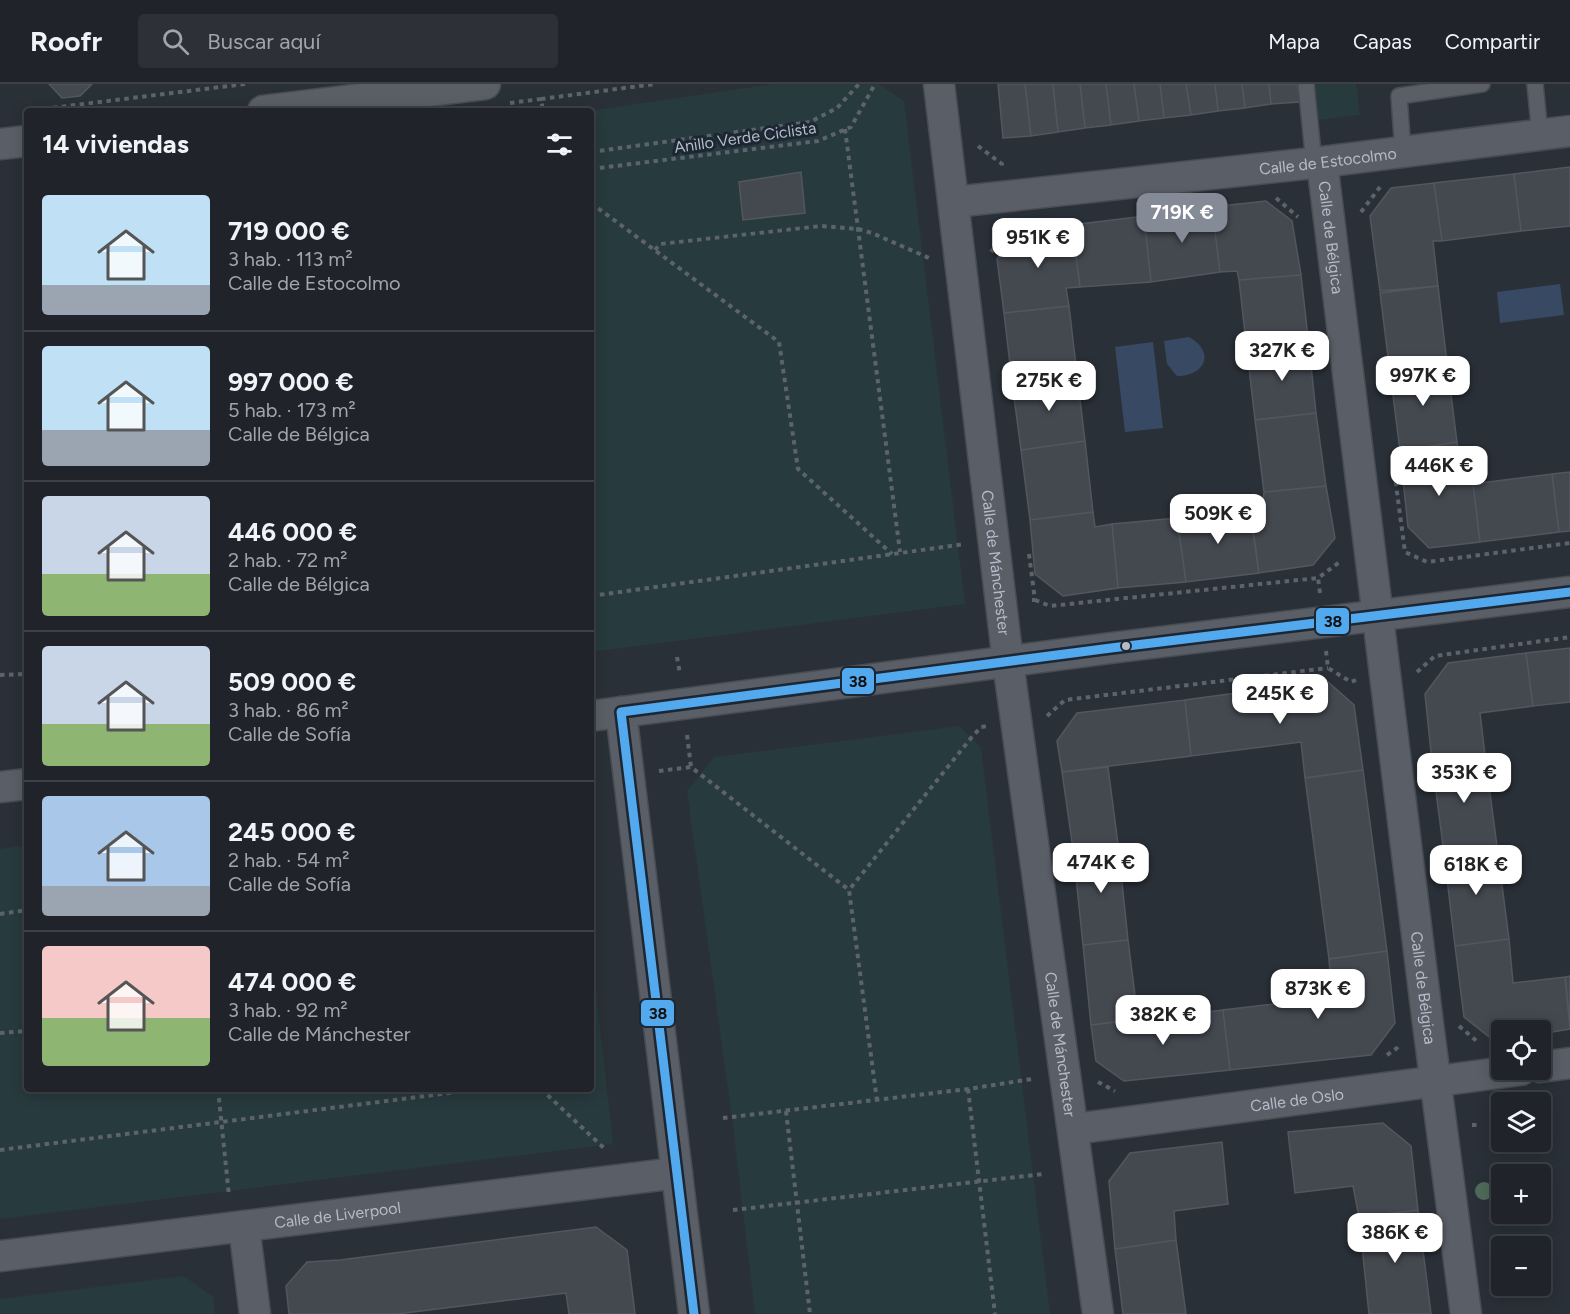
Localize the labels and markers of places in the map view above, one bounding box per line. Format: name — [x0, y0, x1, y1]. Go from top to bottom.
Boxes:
pin: 719K € — [1133, 193, 1231, 244]
pin: 951K € — [989, 218, 1087, 269]
pin: 327K € — [1233, 331, 1331, 382]
pin: 997K € — [1374, 356, 1472, 407]
pin: 275K € — [1000, 361, 1098, 412]
pin: 446K € — [1390, 446, 1488, 497]
pin: 509K € — [1169, 494, 1267, 545]
unlabelled marker — [1120, 640, 1132, 652]
pin: 245K € — [1231, 674, 1329, 725]
pin: 353K € — [1415, 753, 1513, 804]
pin: 474K € — [1052, 843, 1150, 894]
pin: 618K € — [1427, 845, 1525, 896]
pin: 873K € — [1269, 969, 1367, 1020]
pin: 382K € — [1114, 995, 1212, 1046]
pin: 386K € — [1346, 1213, 1444, 1264]

